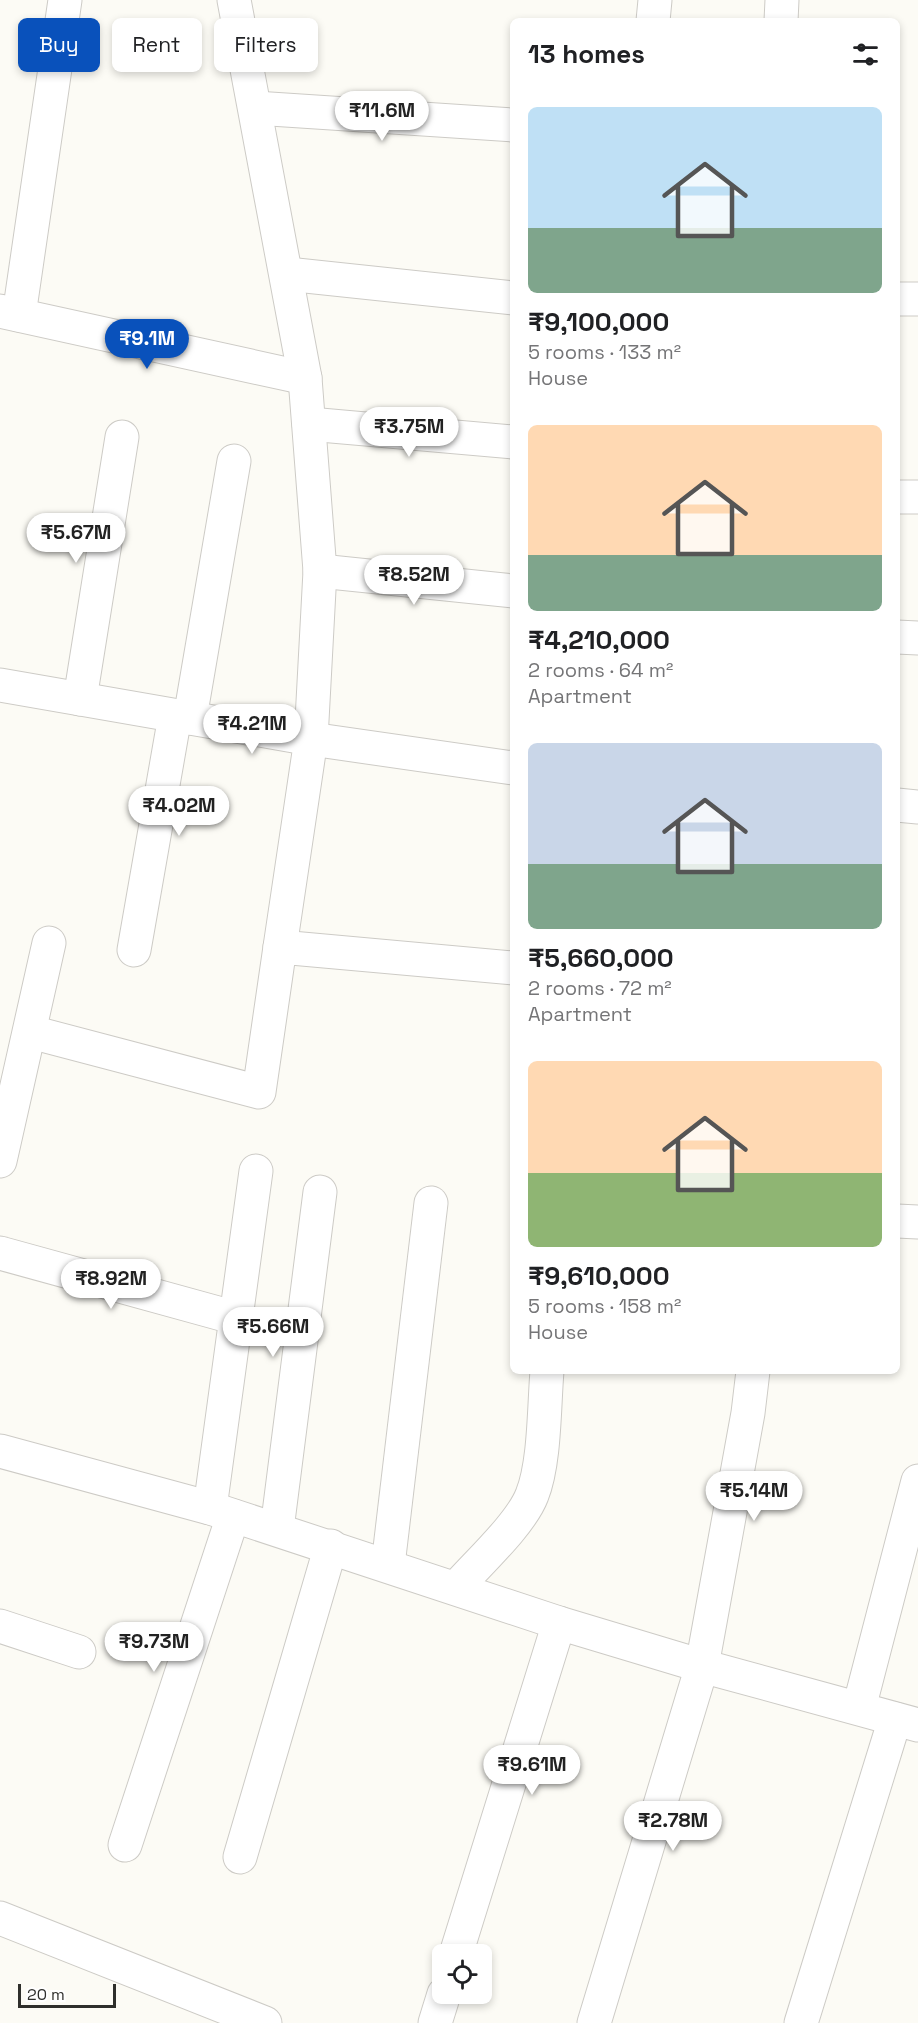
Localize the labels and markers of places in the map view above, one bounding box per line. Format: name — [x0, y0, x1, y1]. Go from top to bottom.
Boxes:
pin: ₹11.6M — [333, 91, 431, 142]
pin: ₹9.1M — [105, 319, 189, 370]
pin: ₹3.75M — [360, 407, 458, 458]
pin: ₹5.67M — [27, 513, 125, 564]
pin: ₹8.52M — [365, 555, 463, 606]
pin: ₹4.21M — [203, 704, 301, 755]
pin: ₹4.02M — [130, 786, 228, 837]
pin: ₹8.92M — [62, 1259, 160, 1310]
pin: ₹5.66M — [224, 1307, 322, 1358]
pin: ₹5.14M — [705, 1471, 803, 1522]
pin: ₹9.73M — [105, 1622, 203, 1673]
pin: ₹9.61M — [483, 1745, 581, 1796]
pin: ₹2.78M — [624, 1801, 722, 1852]

